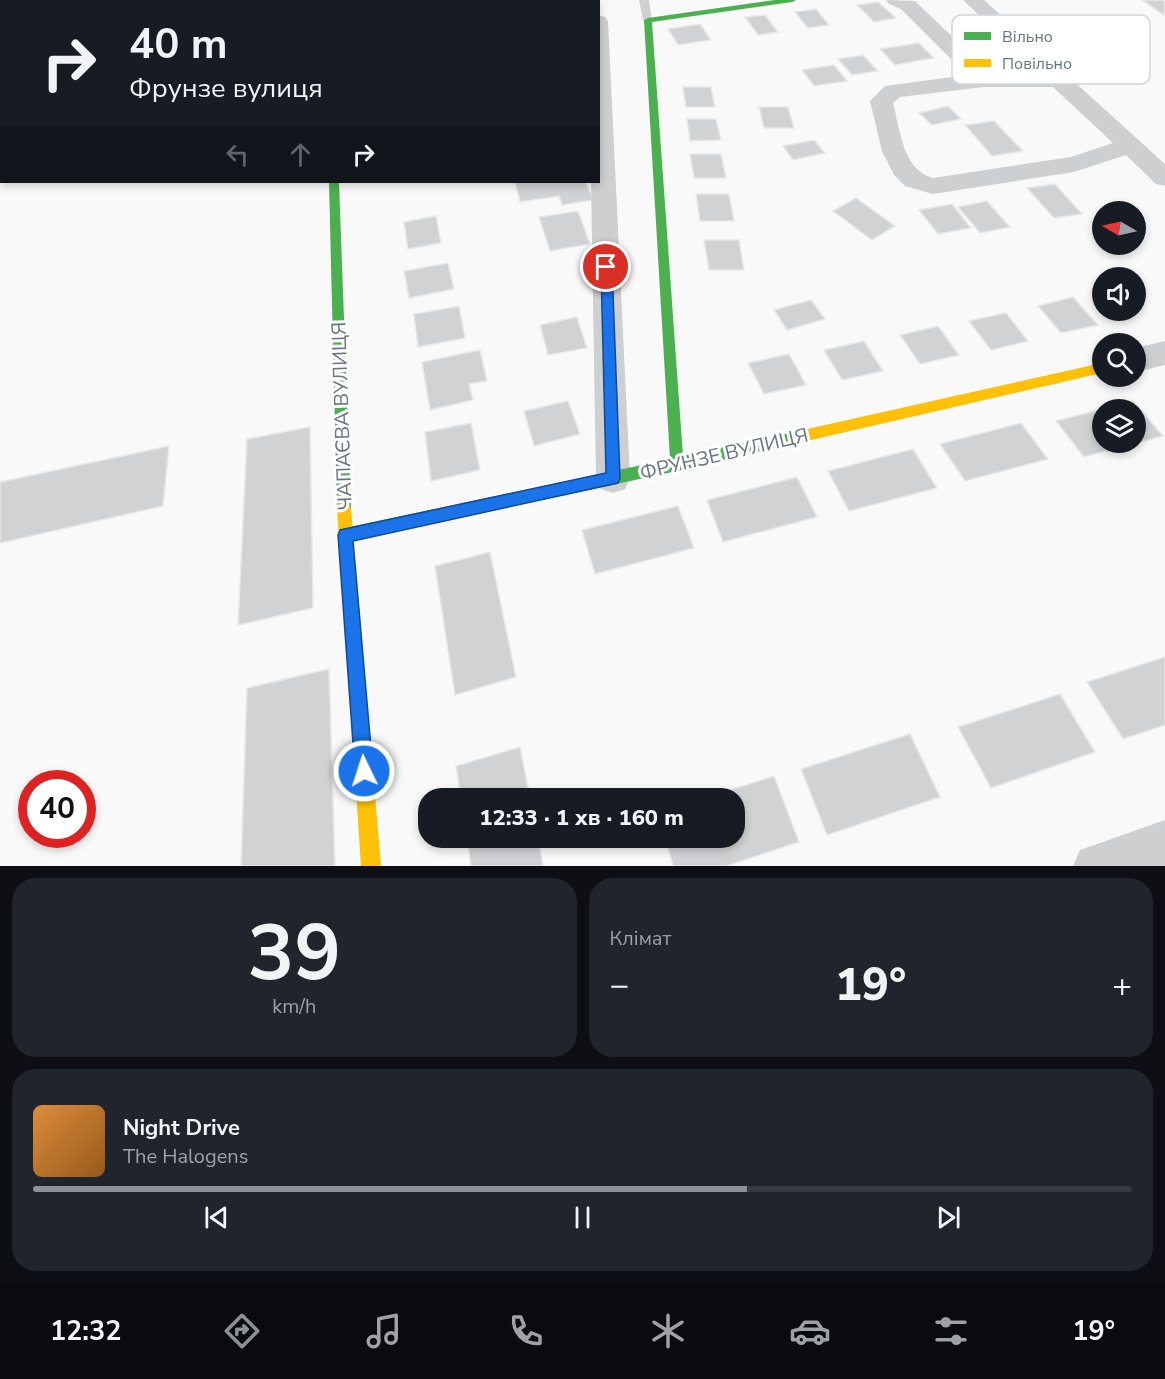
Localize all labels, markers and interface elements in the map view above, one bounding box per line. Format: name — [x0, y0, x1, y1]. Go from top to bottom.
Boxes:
legend — [952, 15, 1150, 84]
text: 40 m — [129, 16, 228, 73]
icon: right — [30, 24, 108, 102]
text: Вільно — [1002, 26, 1053, 48]
text: Повільно — [1002, 53, 1072, 75]
text: Фрунзе вулиця — [129, 70, 323, 107]
icon: left — [221, 138, 254, 171]
icon: ahead — [284, 138, 317, 171]
icon: right — [347, 138, 380, 171]
north arrow — [1092, 201, 1146, 255]
map controls — [1092, 201, 1146, 453]
pin — [580, 241, 631, 292]
icon: arrive — [589, 250, 622, 283]
button: sound — [1092, 267, 1146, 321]
street label: ЧАПАЄВА ВУЛИЦЯ — [325, 321, 359, 511]
button: search — [1092, 333, 1146, 387]
button: layers — [1092, 399, 1146, 453]
street label: ФРУНЗЕ ВУЛИЦЯ — [637, 422, 811, 486]
position arrow — [332, 739, 396, 803]
speed limit sign: 40 — [18, 770, 96, 848]
text: 12:33 · 1 хв · 160 m — [479, 803, 684, 833]
text: 39 — [247, 900, 341, 1007]
text: Клімат — [610, 925, 671, 952]
text: 19° — [835, 955, 906, 1016]
text: − — [610, 963, 629, 1008]
text: + — [1112, 963, 1132, 1008]
text: km/h — [272, 993, 316, 1020]
text: Night Drive — [123, 1113, 240, 1143]
text: The Halogens — [123, 1143, 248, 1170]
icon: previous — [200, 1201, 233, 1234]
icon: pause — [566, 1201, 599, 1234]
icon: next — [932, 1201, 965, 1234]
icon: directions — [221, 1310, 263, 1352]
icon: music — [363, 1310, 405, 1352]
icon: phone — [505, 1310, 547, 1352]
icon: climate — [647, 1310, 689, 1352]
icon: car — [789, 1310, 831, 1352]
icon: filters — [930, 1310, 972, 1352]
text: 12:32 — [50, 1313, 121, 1350]
text: 19° — [1072, 1313, 1115, 1350]

